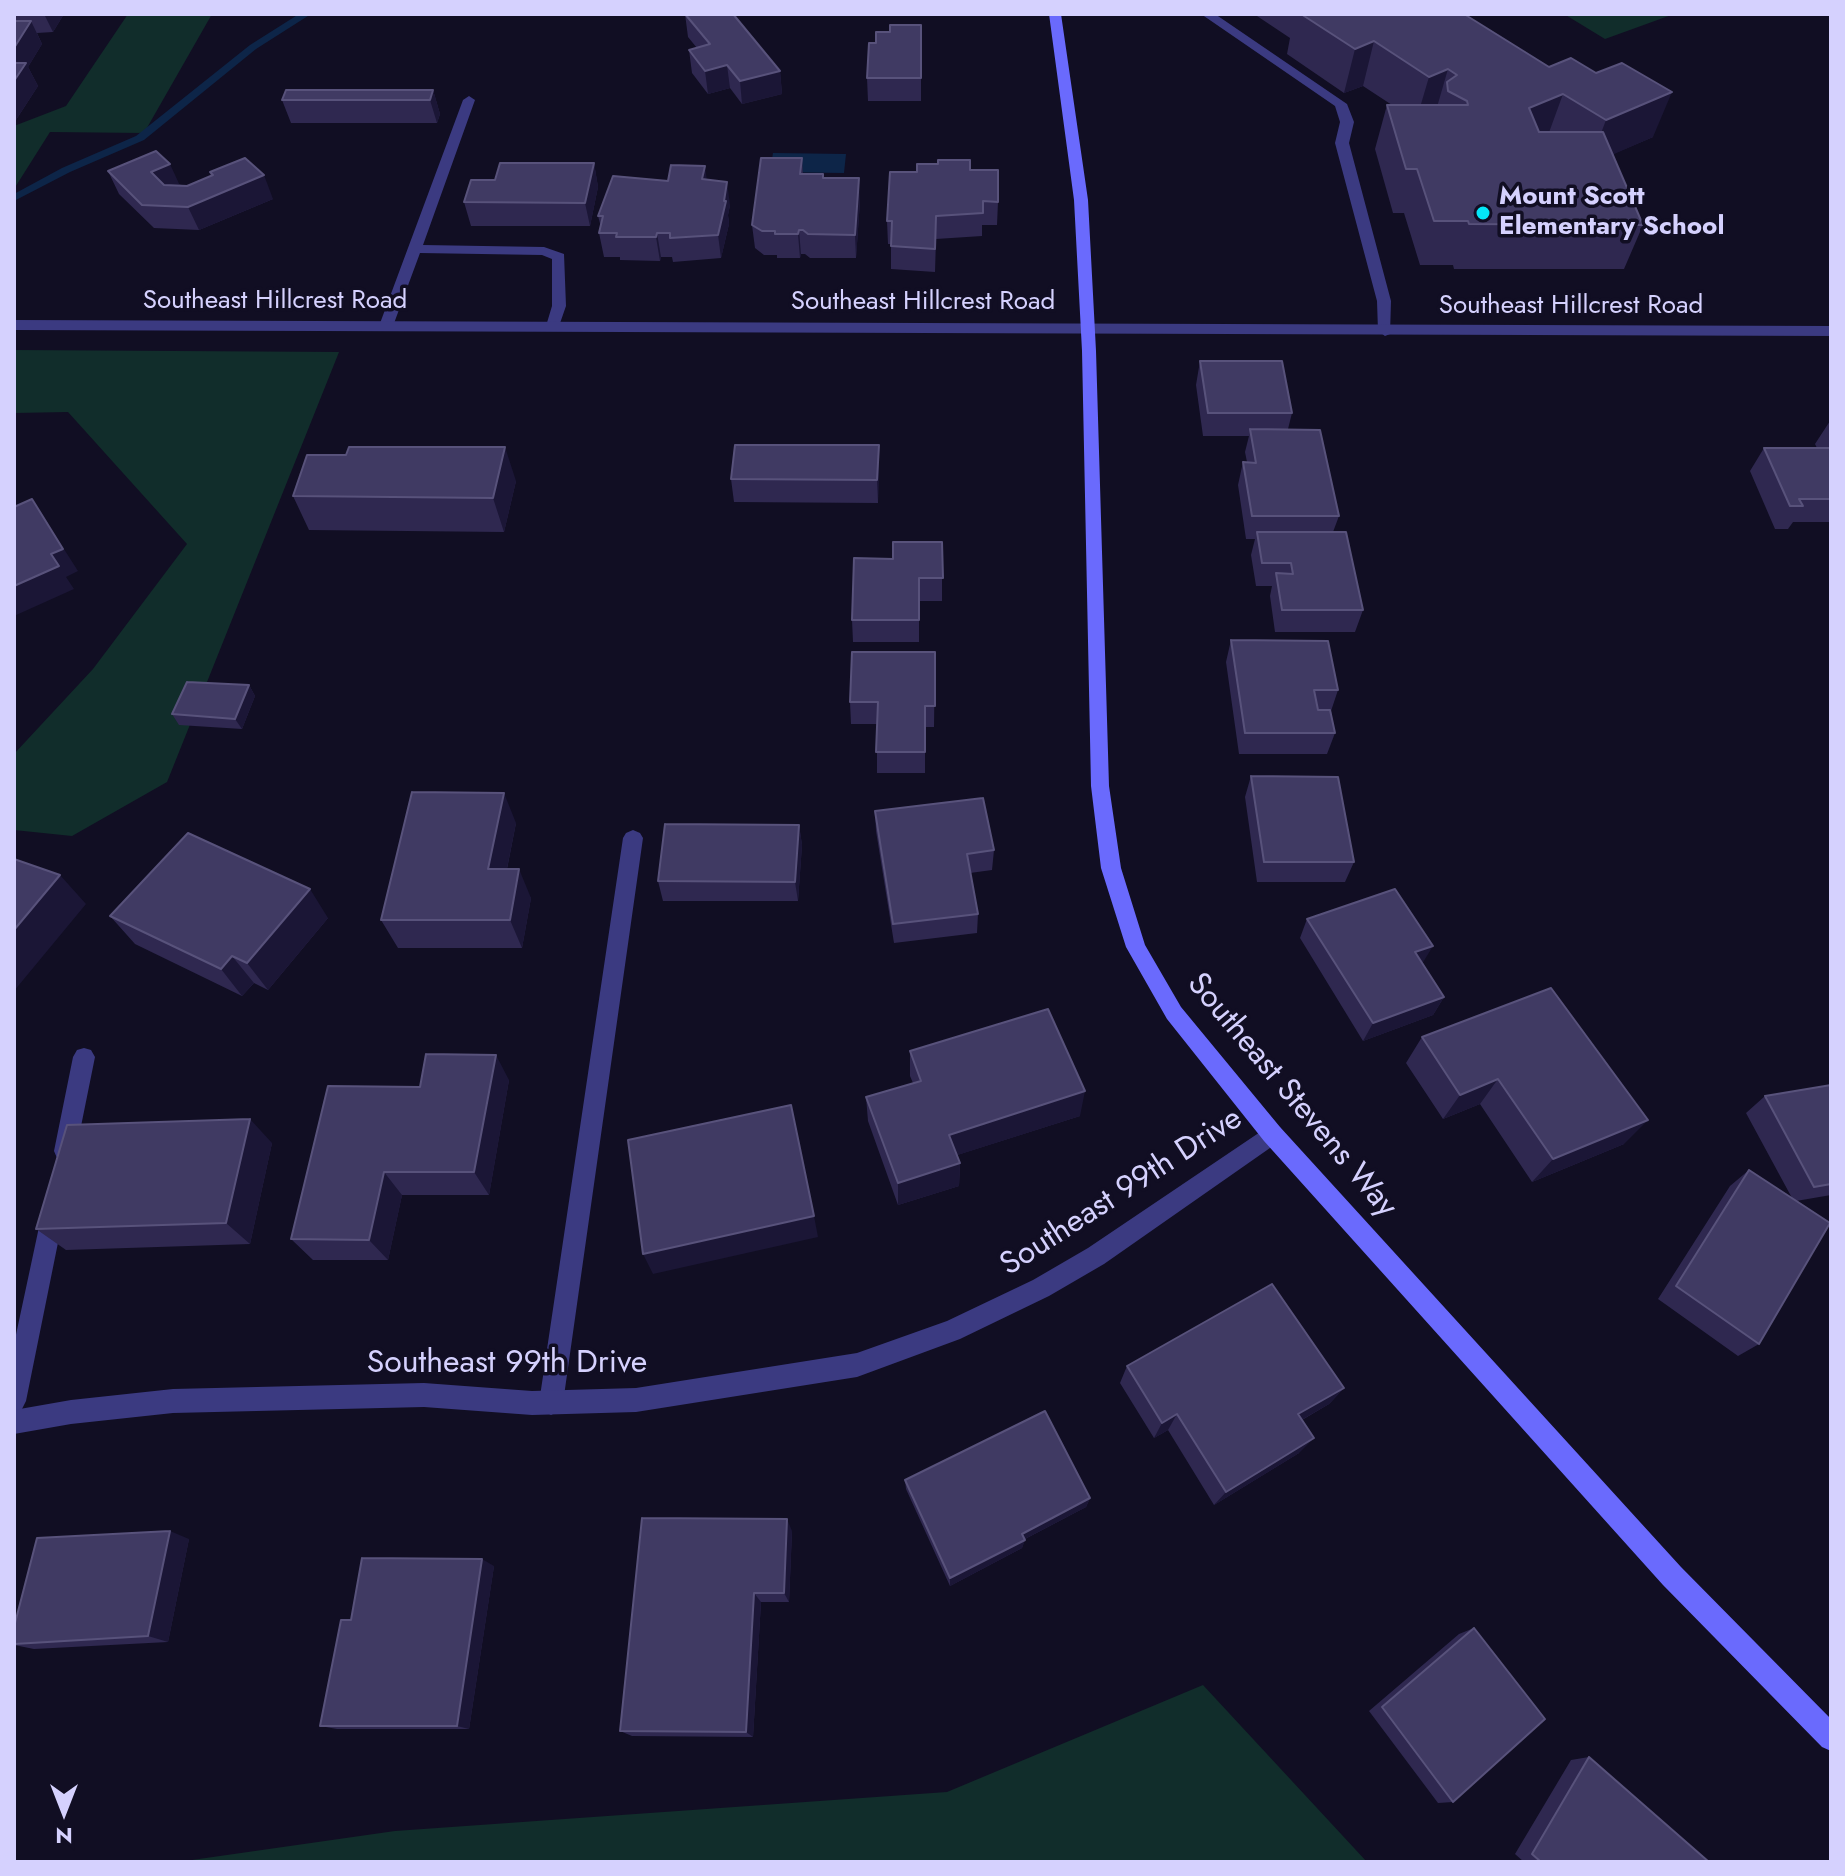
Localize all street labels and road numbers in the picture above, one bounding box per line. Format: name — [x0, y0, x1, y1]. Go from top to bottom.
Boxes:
street label: Southeast Hillcrest Road — [143, 286, 407, 318]
street label: Southeast Hillcrest Road — [791, 287, 1055, 319]
street label: Southeast Hillcrest Road — [1439, 291, 1703, 323]
street label: Southeast Stevens Way — [1178, 966, 1404, 1226]
street label: Southeast 99th Drive — [994, 1101, 1250, 1285]
street label: Southeast 99th Drive — [367, 1345, 647, 1383]

